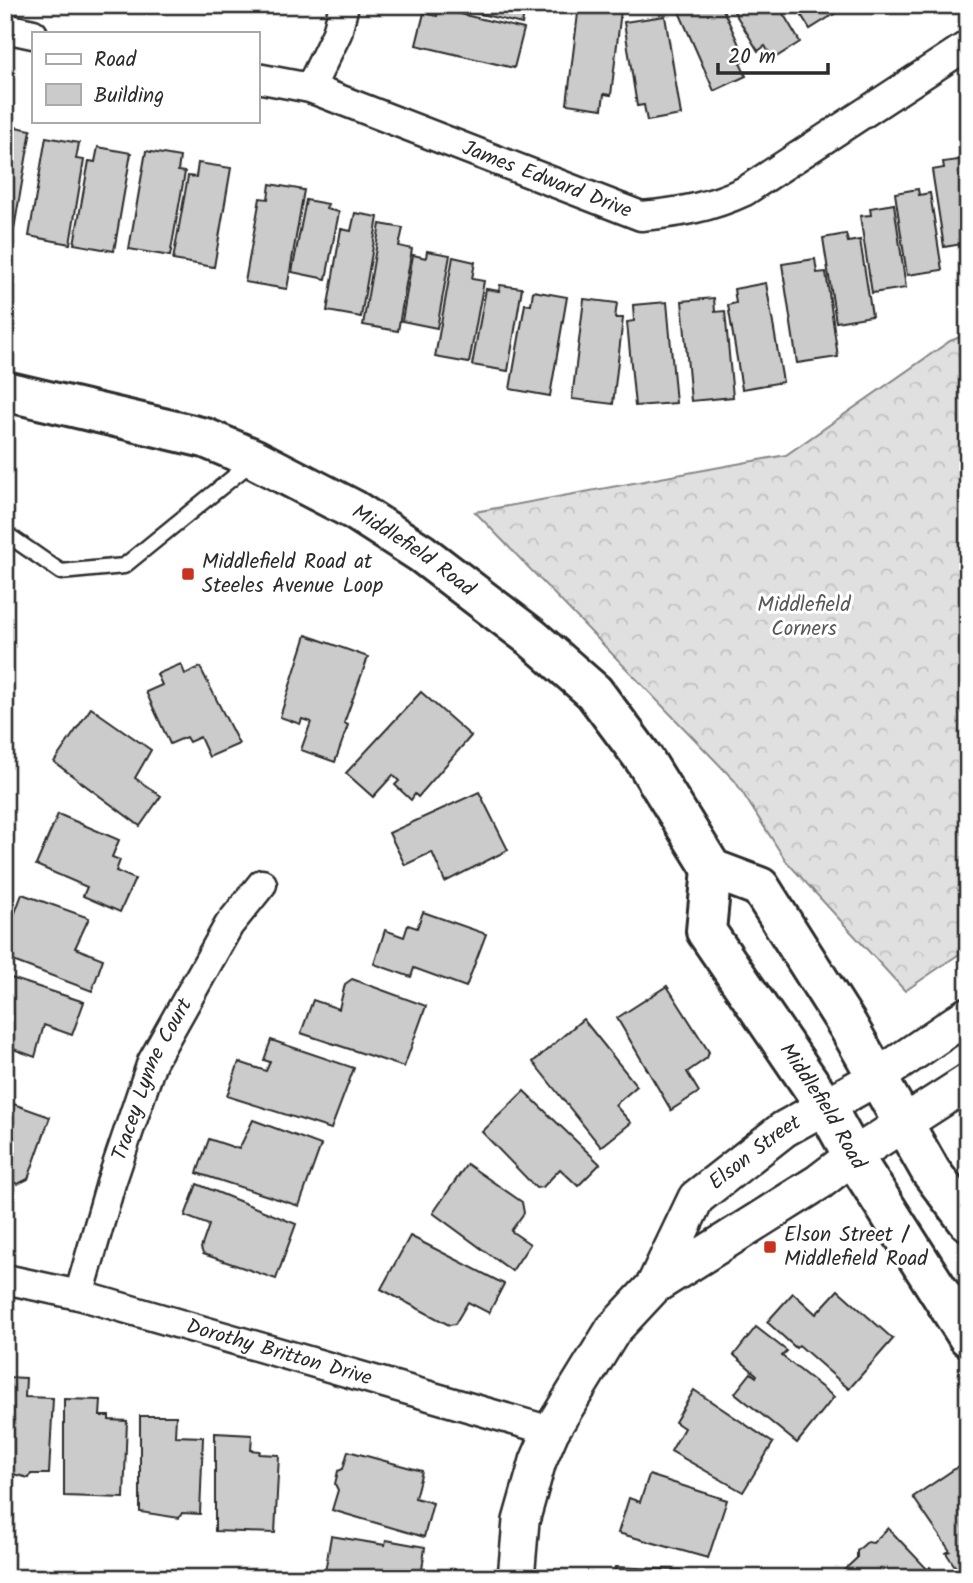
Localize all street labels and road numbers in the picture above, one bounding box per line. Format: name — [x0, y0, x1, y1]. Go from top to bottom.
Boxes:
street label: James Edward Drive — [457, 132, 637, 228]
street label: Middlefield Road — [345, 496, 483, 605]
street label: Tracey Lynne Court — [103, 991, 201, 1165]
street label: Middlefield Road — [771, 1036, 875, 1177]
street label: Elson Street — [702, 1106, 808, 1199]
street label: Dorothy Britton Drive — [182, 1310, 376, 1395]

